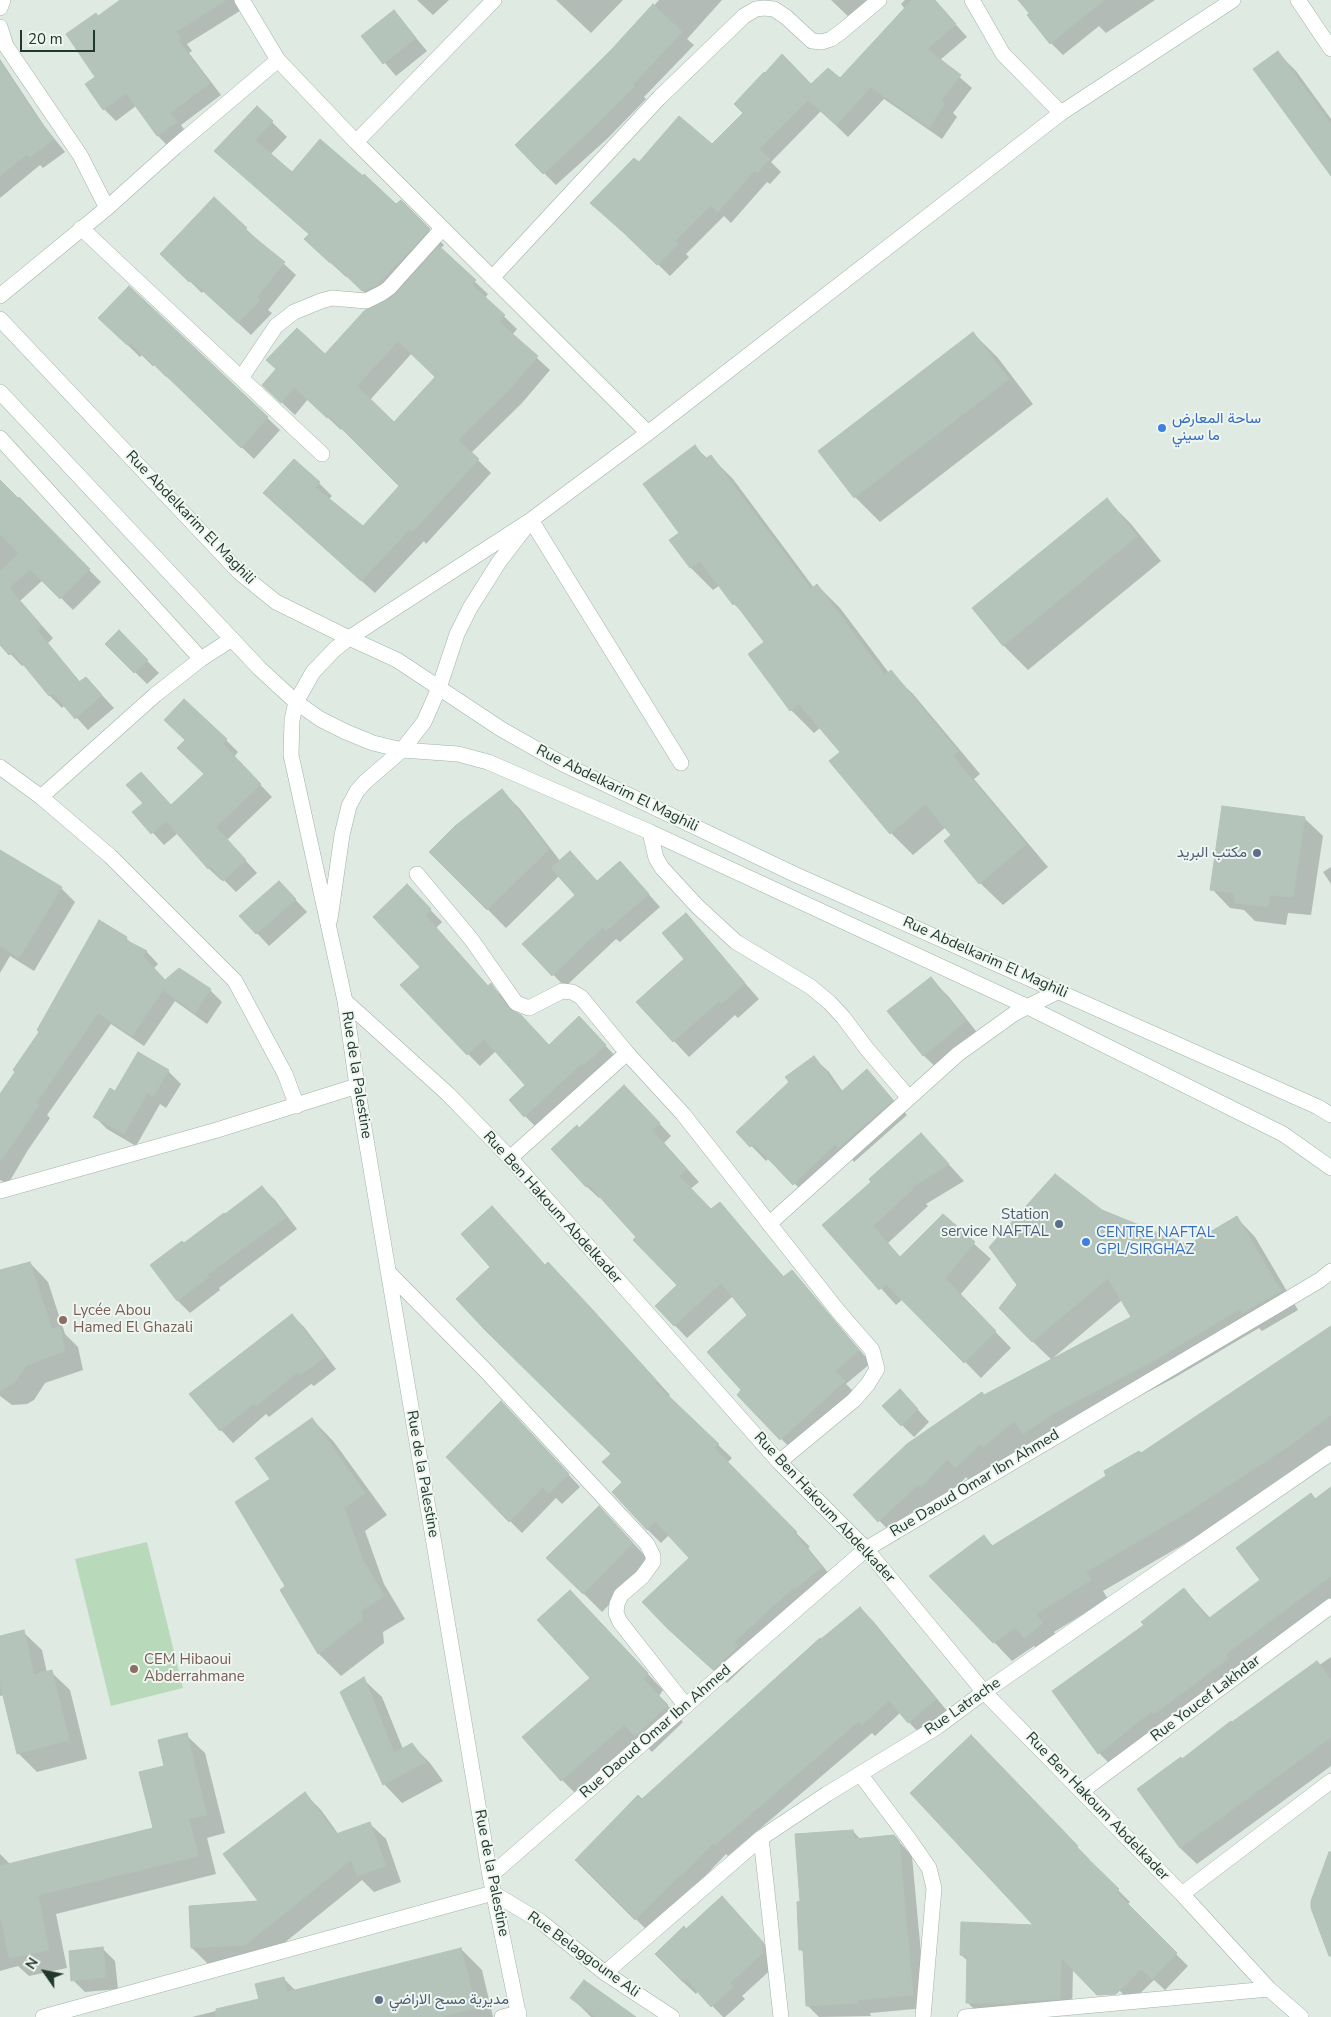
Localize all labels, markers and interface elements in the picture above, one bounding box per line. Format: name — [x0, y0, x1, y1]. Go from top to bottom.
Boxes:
scale bar — [22, 20, 98, 52]
text: 20 m — [28, 29, 63, 49]
place label: ساحة المعارض ما سيني — [1172, 410, 1261, 445]
marker: ساحة المعارض ما سيني — [1156, 422, 1168, 434]
street label: Rue Abdelkarim El Maghili — [122, 448, 258, 588]
street label: Rue Abdelkarim El Maghili — [533, 742, 701, 836]
place label: مكتب البريد — [1177, 844, 1247, 862]
marker: مكتب البريد — [1251, 847, 1263, 859]
street label: Rue Abdelkarim El Maghili — [900, 913, 1070, 1003]
street label: Rue de la Palestine — [337, 1010, 375, 1140]
street label: Rue Ben Hakoum Abdelkader — [479, 1128, 625, 1288]
place label: Station service NAFTAL — [941, 1206, 1049, 1241]
marker: Station service NAFTAL — [1053, 1218, 1065, 1230]
place label: CENTRE NAFTAL GPL/SIRGHAZ — [1096, 1224, 1215, 1259]
marker: CENTRE NAFTAL GPL/SIRGHAZ — [1080, 1236, 1092, 1248]
place label: Lycée Abou Hamed El Ghazali — [73, 1302, 193, 1337]
marker: Lycée Abou Hamed El Ghazali — [57, 1314, 69, 1326]
street label: Rue de la Palestine — [402, 1409, 442, 1539]
street label: Rue Daoud Omar Ibn Ahmed — [887, 1426, 1063, 1542]
street label: Rue Ben Hakoum Abdelkader — [749, 1429, 899, 1587]
place label: CEM Hibaoui Abderrahmane — [144, 1651, 245, 1686]
street label: Rue Youcef Lakhdar — [1148, 1652, 1264, 1746]
street label: Rue Daoud Omar Ibn Ahmed — [577, 1661, 735, 1803]
marker: CEM Hibaoui Abderrahmane — [128, 1663, 140, 1675]
street label: Rue Latrache — [922, 1674, 1004, 1740]
street label: Rue Ben Hakoum Abdelkader — [1021, 1729, 1173, 1885]
street label: Rue de la Palestine — [470, 1808, 512, 1938]
street label: Rue Belaggoune Ali — [523, 1908, 643, 2002]
north arrow — [20, 1947, 70, 1997]
text: N — [21, 1954, 43, 1973]
place label: مديرية مسح الاراضي — [389, 1991, 509, 2009]
marker: مديرية مسح الاراضي — [373, 1994, 385, 2006]

